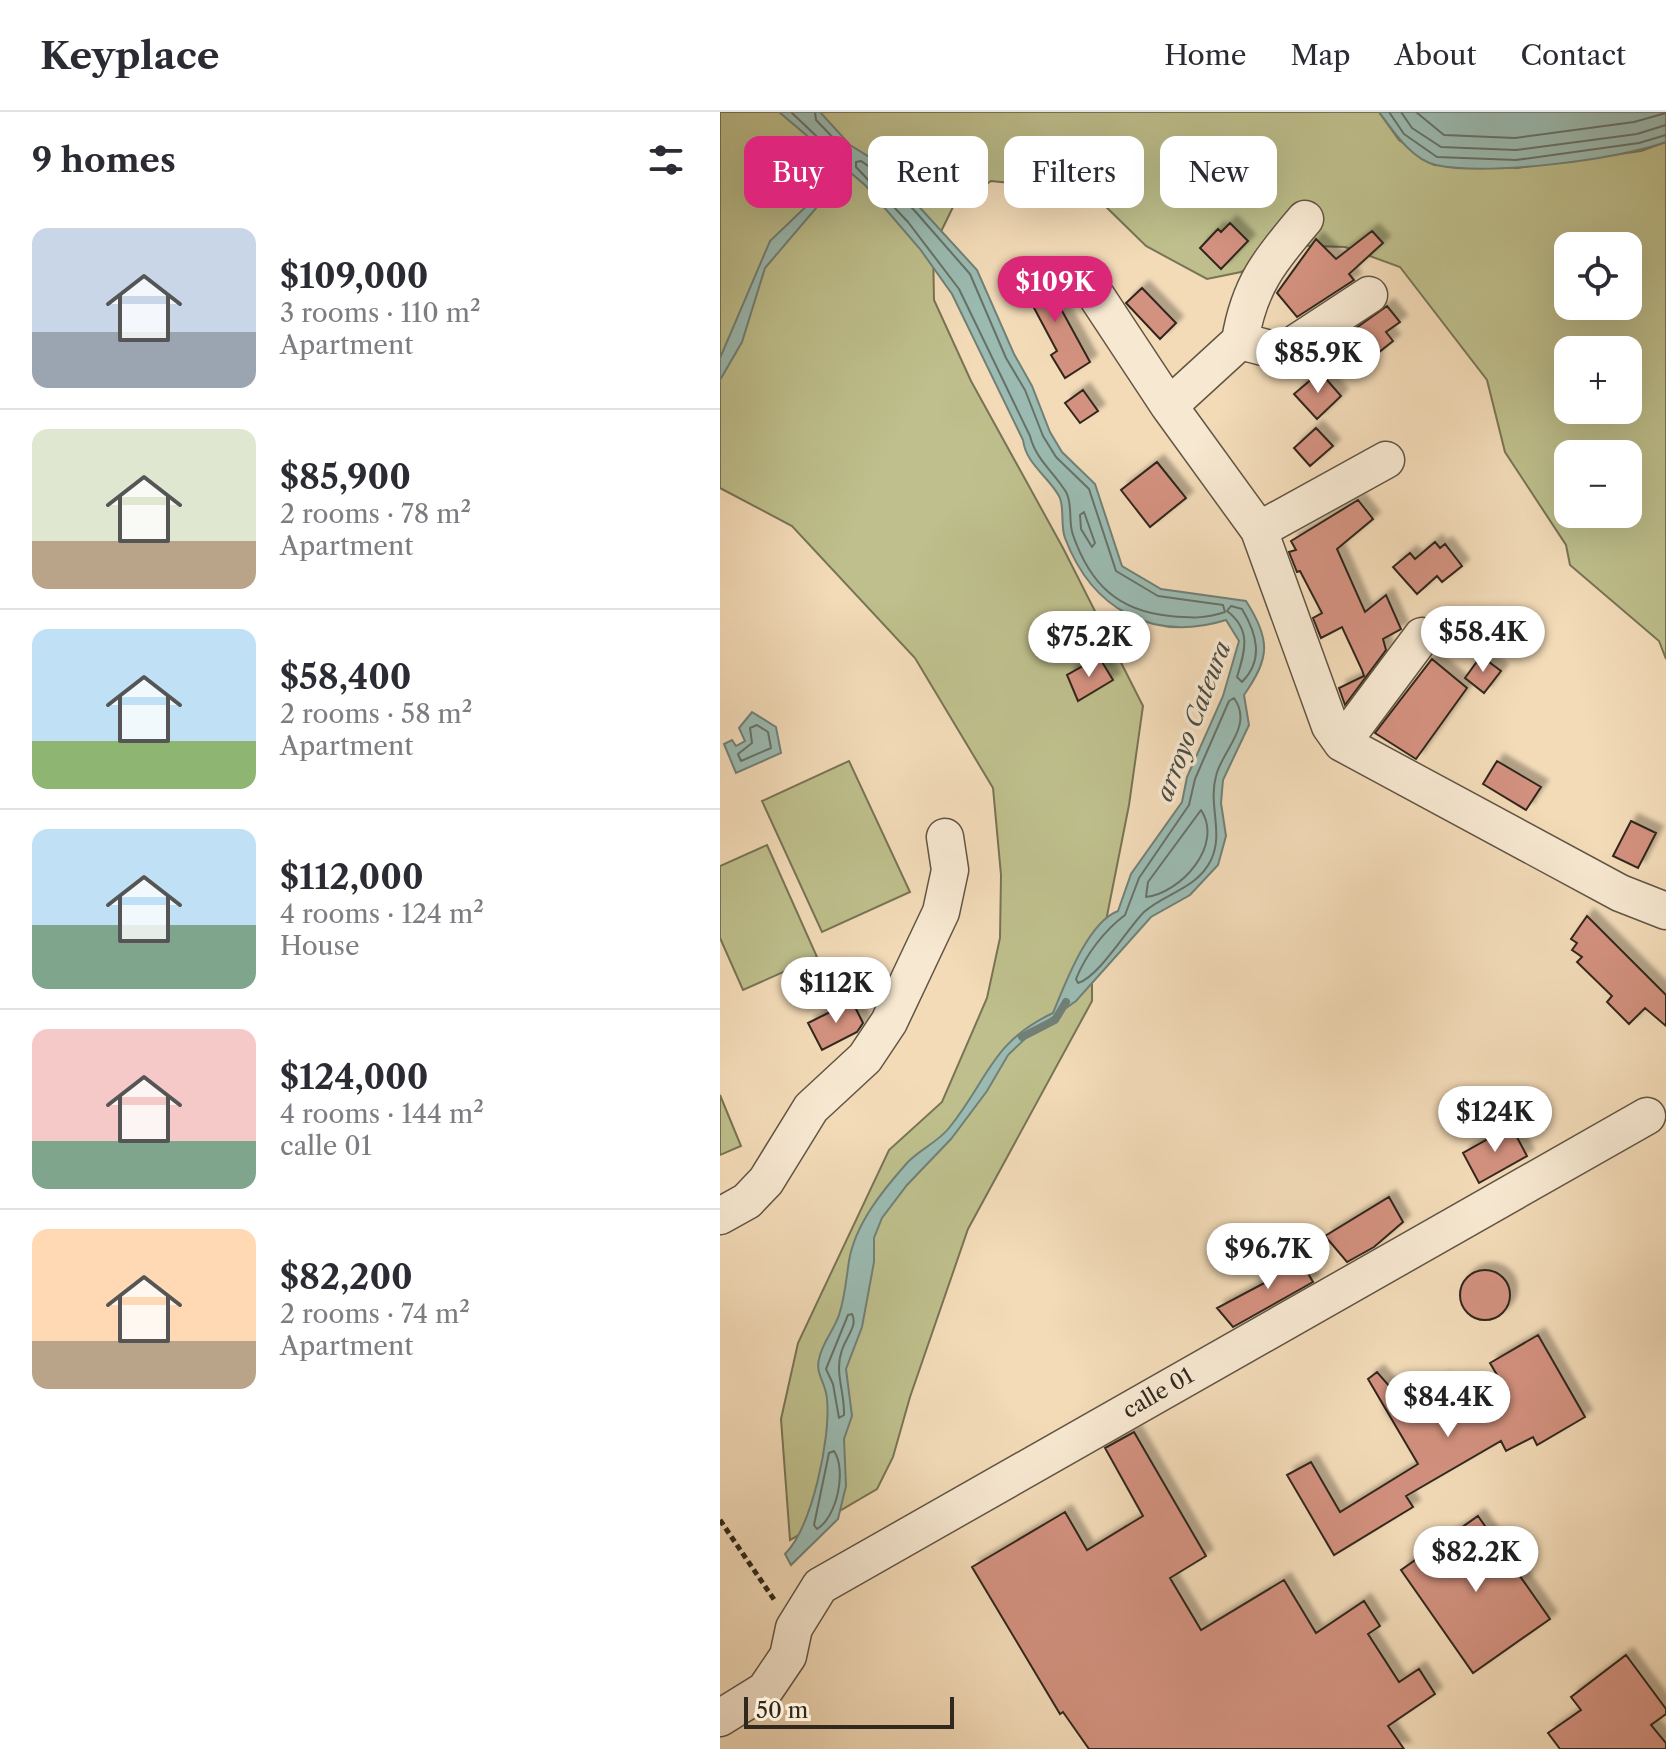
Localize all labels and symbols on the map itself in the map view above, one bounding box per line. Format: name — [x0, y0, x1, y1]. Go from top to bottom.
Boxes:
pin: $109K — [999, 256, 1111, 324]
pin: $85.9K — [1253, 327, 1383, 395]
pin: $58.4K — [1418, 606, 1548, 674]
pin: $75.2K — [1024, 611, 1154, 679]
water label: arroyo Cateura — [1149, 637, 1237, 805]
pin: $112K — [780, 957, 892, 1025]
pin: $124K — [1439, 1086, 1551, 1154]
pin: $96.7K — [1203, 1223, 1333, 1291]
street label: calle 01 — [1118, 1362, 1198, 1424]
pin: $84.4K — [1383, 1371, 1513, 1439]
pin: $82.2K — [1411, 1526, 1541, 1594]
scale bar — [744, 1693, 954, 1729]

